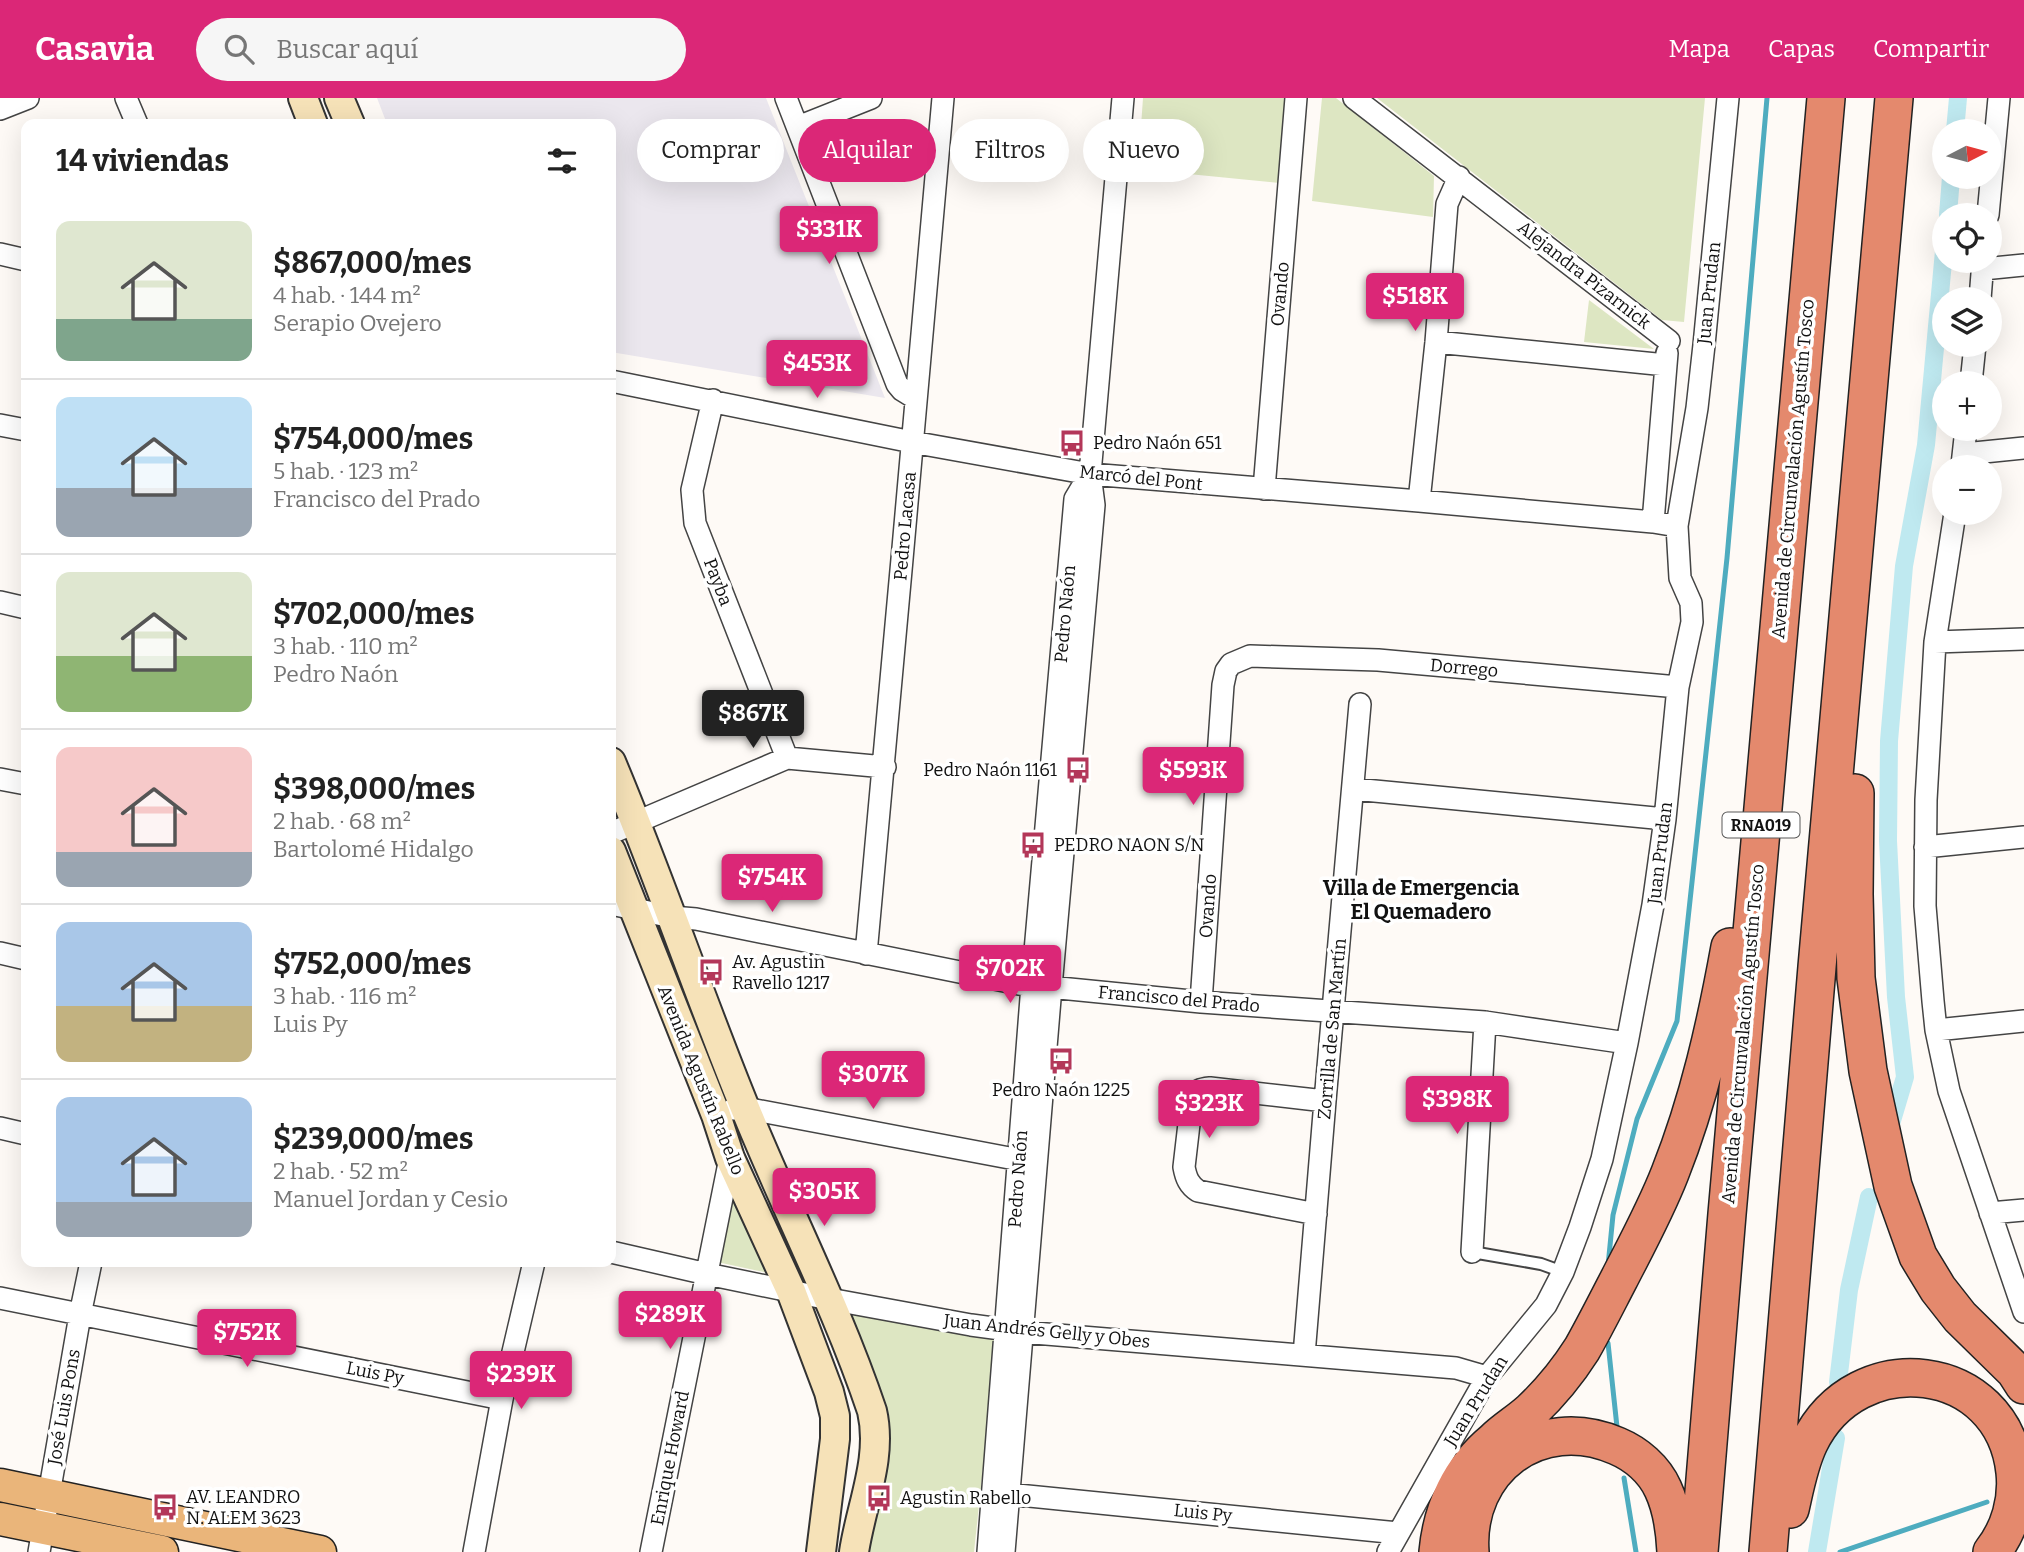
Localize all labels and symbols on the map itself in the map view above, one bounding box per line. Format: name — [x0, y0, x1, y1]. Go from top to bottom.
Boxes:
north arrow — [1932, 119, 2002, 189]
pin: $331K — [780, 206, 878, 266]
street label: Alejandra Pizarnick — [1513, 216, 1656, 334]
street label: Juan Prudan — [1693, 240, 1725, 346]
street label: Ovando — [1266, 261, 1294, 327]
pin: $518K — [1366, 274, 1464, 333]
street label: Avenida de Circunvalación Agustín Tosco — [1767, 298, 1819, 640]
pin: $453K — [768, 341, 866, 400]
bus stop icon: Pedro Naón 651 — [1057, 428, 1087, 458]
place label: Pedro Naón 651 — [1093, 432, 1222, 454]
street label: Marcó del Pont — [1078, 461, 1204, 495]
street label: Pedro Lacasa — [889, 471, 921, 581]
street label: Payba — [699, 555, 737, 609]
street label: Pedro Naón — [1050, 564, 1080, 664]
street label: Dorrego — [1429, 654, 1499, 682]
pin: $867K — [704, 690, 802, 750]
pin: $593K — [1144, 748, 1242, 807]
bus stop icon: Pedro Naón 1161 — [1063, 755, 1093, 785]
place label: Pedro Naón 1161 — [923, 759, 1058, 781]
street label: Juan Prudan — [1643, 800, 1677, 906]
road number: RNA019 — [1722, 812, 1800, 838]
bus stop icon: PEDRO NAON S/N — [1018, 830, 1048, 860]
place label: PEDRO NAON S/N — [1054, 834, 1205, 856]
pin: $754K — [723, 854, 821, 914]
street label: Avenida de Circunvalación Agustín Tosco — [1717, 863, 1769, 1205]
street label: Ovando — [1195, 873, 1221, 939]
district label: Villa de Emergencia El Quemadero — [1323, 875, 1520, 925]
street label: Zorrilla de San Martín — [1313, 937, 1351, 1121]
pin: $702K — [961, 946, 1059, 1005]
place label: Av. Agustin Ravello 1217 — [732, 951, 830, 994]
bus stop icon: Av. Agustin Ravello 1217 — [696, 957, 726, 987]
street label: Francisco del Prado — [1097, 981, 1261, 1017]
street label: Avenida Agustín Rabello — [653, 982, 749, 1178]
bus stop icon: Pedro Naón 1225 — [1046, 1046, 1076, 1076]
pin: $307K — [824, 1052, 922, 1111]
pin: $398K — [1408, 1076, 1506, 1136]
place label: Pedro Naón 1225 — [992, 1079, 1130, 1101]
pin: $323K — [1160, 1080, 1258, 1140]
street label: Pedro Naón — [1004, 1129, 1032, 1229]
pin: $305K — [775, 1168, 873, 1228]
pin: $289K — [621, 1292, 719, 1351]
street label: Juan Andrés Gelly y Obes — [942, 1309, 1151, 1353]
pin: $752K — [198, 1310, 296, 1369]
street label: José Luis Pons — [43, 1347, 85, 1468]
street label: Juan Prudan — [1439, 1351, 1513, 1451]
pin: $239K — [472, 1352, 570, 1411]
street label: Luis Py — [344, 1357, 406, 1389]
street label: Enrique Howard — [646, 1389, 694, 1527]
bus stop icon: Agustin Rabello — [864, 1483, 894, 1513]
place label: AV. LEANDRO N. ALEM 3623 — [186, 1486, 301, 1529]
place label: Agustin Rabello — [900, 1487, 1031, 1509]
bus stop icon: AV. LEANDRO N. ALEM 3623 — [150, 1492, 180, 1522]
street label: Luis Py — [1173, 1499, 1234, 1527]

